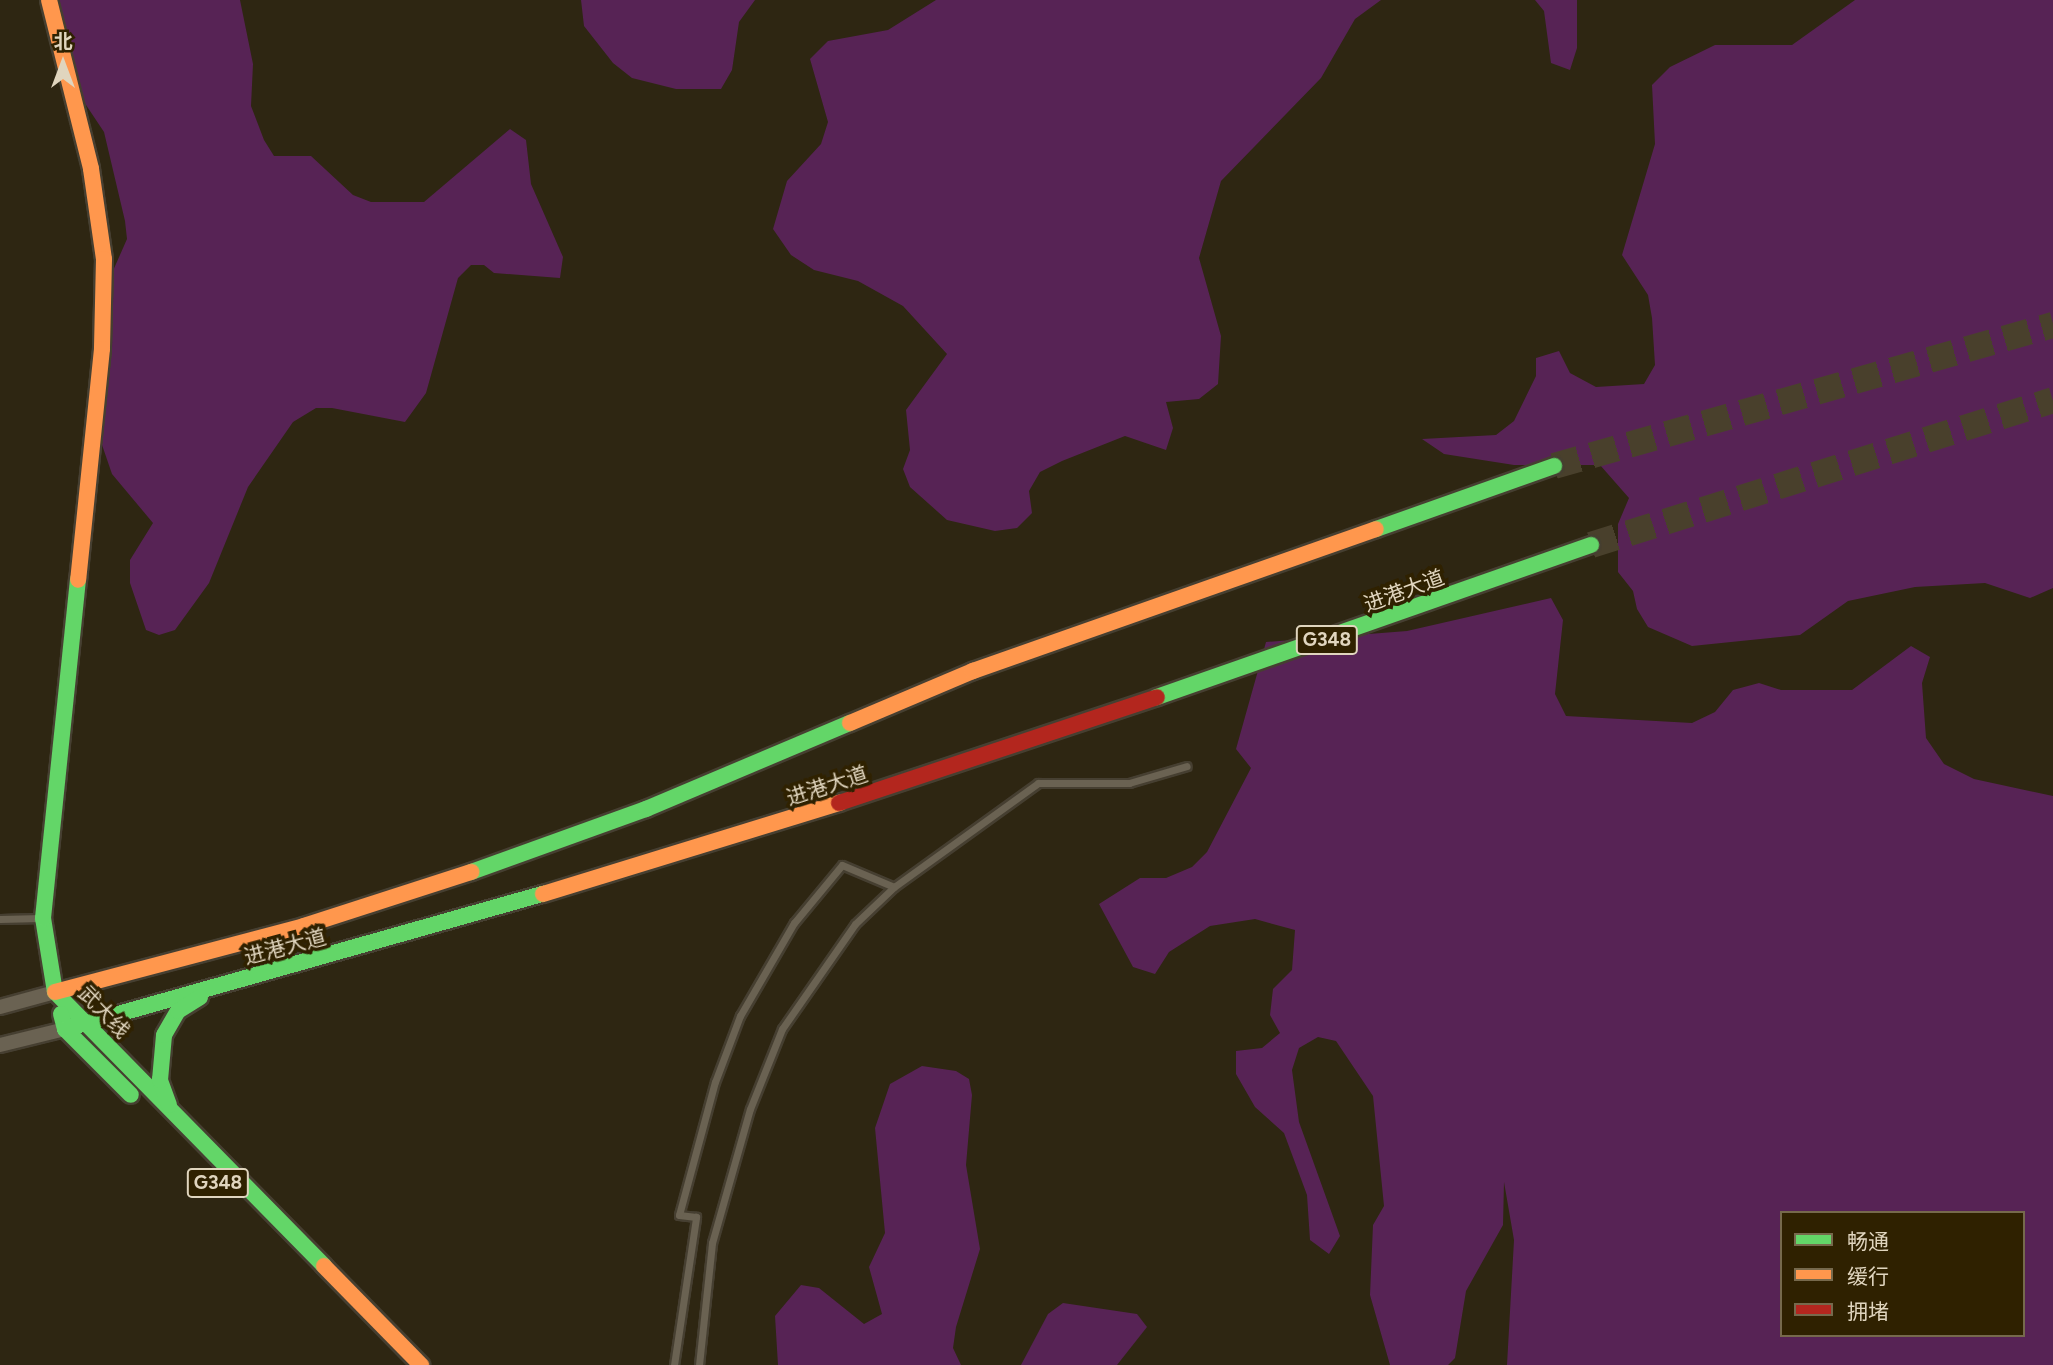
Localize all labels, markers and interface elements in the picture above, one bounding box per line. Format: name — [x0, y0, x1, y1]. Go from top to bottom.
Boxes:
north arrow — [28, 28, 98, 98]
text: 北 — [53, 30, 73, 53]
street label: 进港大道 — [1360, 565, 1448, 617]
road number: G348 — [1296, 624, 1358, 656]
street label: 进港大道 — [783, 761, 871, 811]
street label: 进港大道 — [241, 924, 329, 970]
street label: 武大线 — [73, 981, 135, 1043]
road number: G348 — [186, 1168, 249, 1198]
legend — [1780, 1211, 2025, 1337]
text: 畅通 — [1847, 1229, 1889, 1254]
text: 缓行 — [1847, 1264, 1889, 1289]
text: 拥堵 — [1847, 1299, 1889, 1324]

